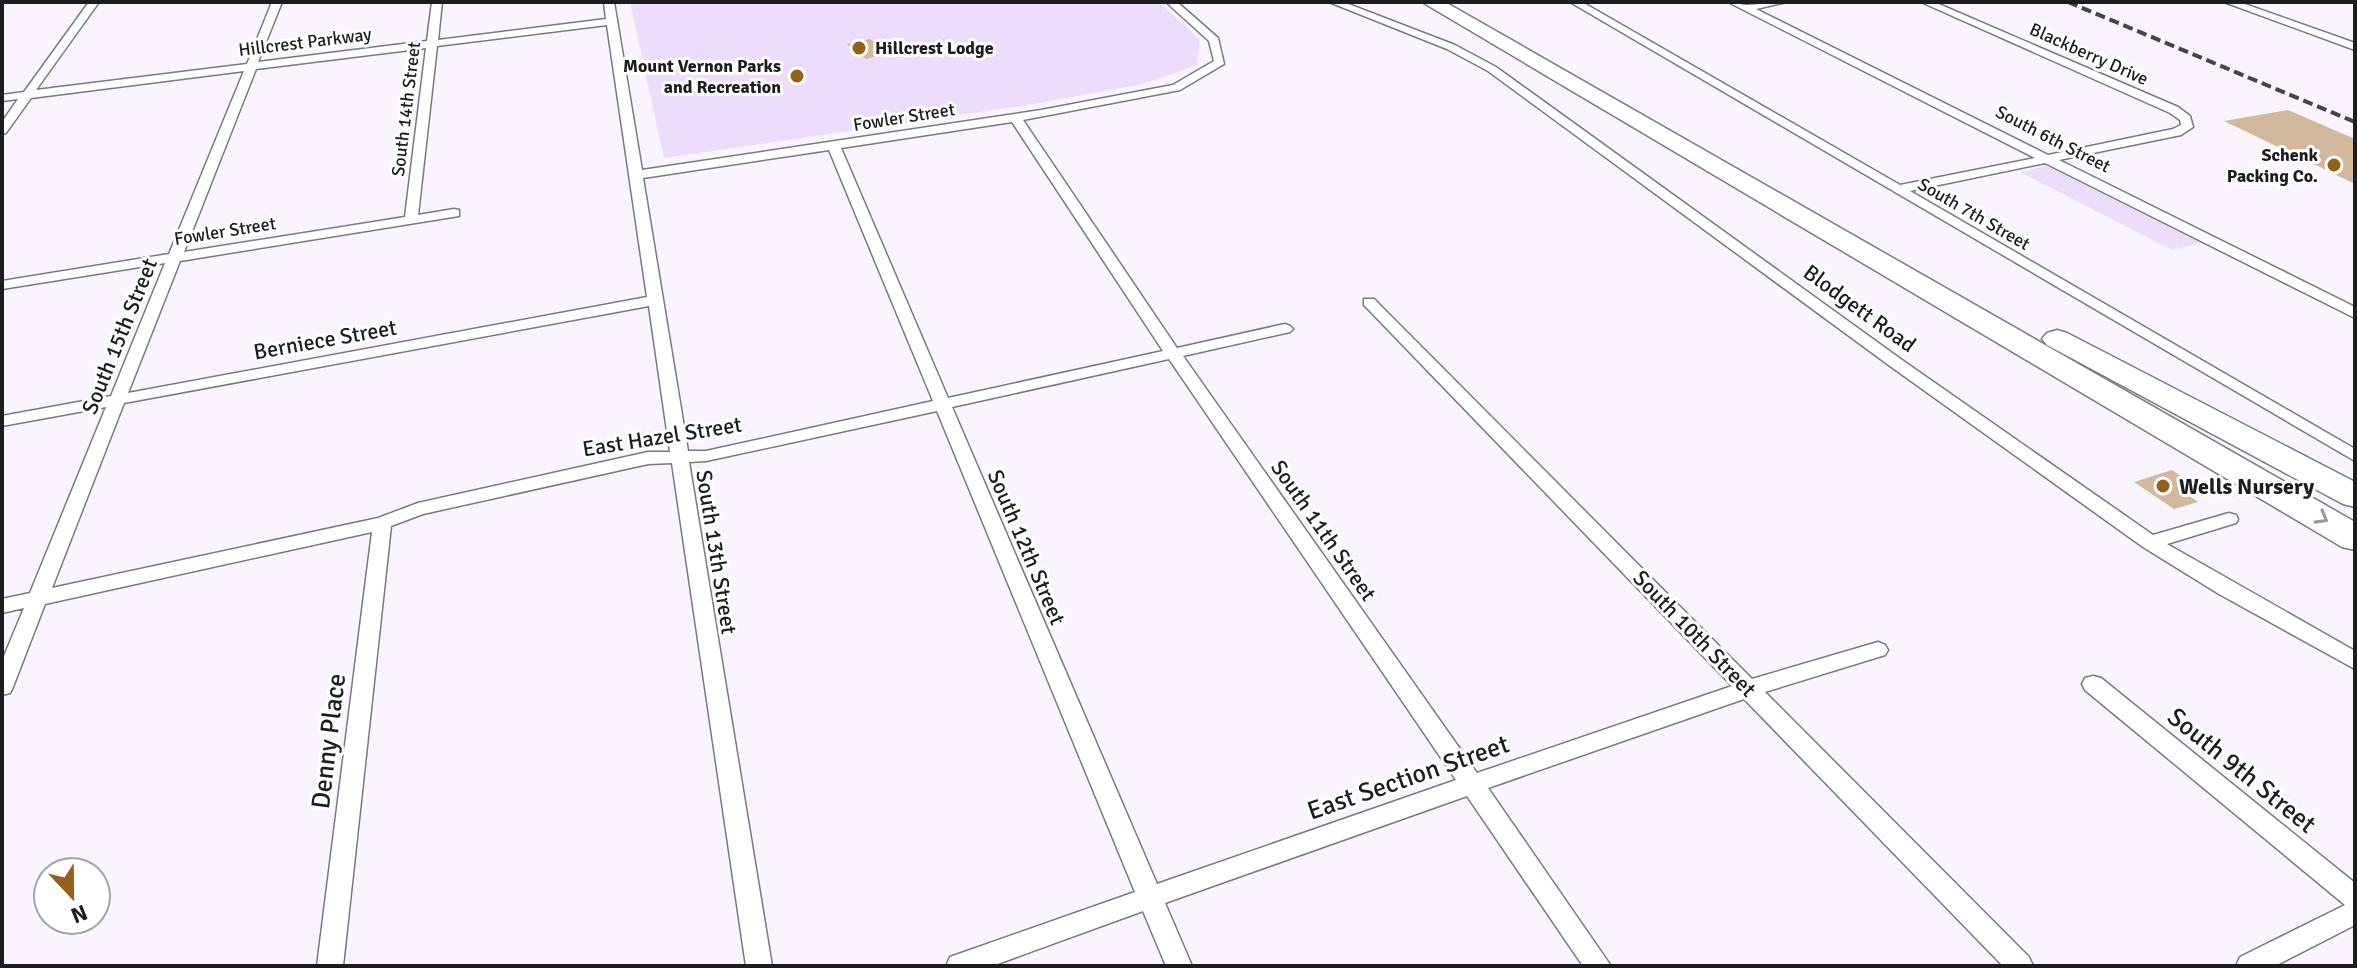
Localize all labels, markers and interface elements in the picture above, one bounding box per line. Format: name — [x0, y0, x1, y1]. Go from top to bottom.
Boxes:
street label: Blackberry Drive — [2026, 18, 2152, 90]
street label: Hillcrest Parkway — [237, 23, 373, 61]
place label: Hillcrest Lodge — [875, 37, 994, 59]
marker: Hillcrest Lodge — [850, 39, 868, 57]
street label: South 14th Street — [387, 40, 425, 178]
place label: Mount Vernon Parks and Recreation — [623, 55, 781, 98]
marker: Mount Vernon Parks and Recreation — [788, 67, 806, 85]
street label: Fowler Street — [852, 98, 956, 136]
street label: South 6th Street — [1992, 101, 2114, 177]
place label: Schenk Packing Co. — [2227, 144, 2319, 187]
marker: Schenk Packing Co. — [2325, 156, 2343, 174]
street label: South 7th Street — [1914, 173, 2034, 255]
street label: Fowler Street — [173, 212, 277, 250]
street label: South 15th Street — [76, 254, 163, 418]
street label: Blodgett Road — [1798, 259, 1921, 358]
street label: Berniece Street — [251, 314, 399, 365]
street label: East Hazel Street — [581, 411, 744, 462]
street label: South 11th Street — [1265, 455, 1382, 606]
street label: South 12th Street — [982, 466, 1071, 629]
street label: South 13th Street — [690, 468, 743, 636]
place label: Wells Nursery — [2179, 473, 2314, 500]
marker: Wells Nursery — [2154, 477, 2172, 495]
one-way arrow — [2313, 508, 2328, 524]
street label: South 10th Street — [1627, 564, 1762, 703]
street label: Denny Place — [305, 672, 353, 811]
street label: South 9th Street — [2161, 701, 2322, 840]
street label: East Section Street — [1303, 728, 1513, 827]
north arrow — [32, 856, 112, 936]
text: N — [67, 899, 91, 929]

